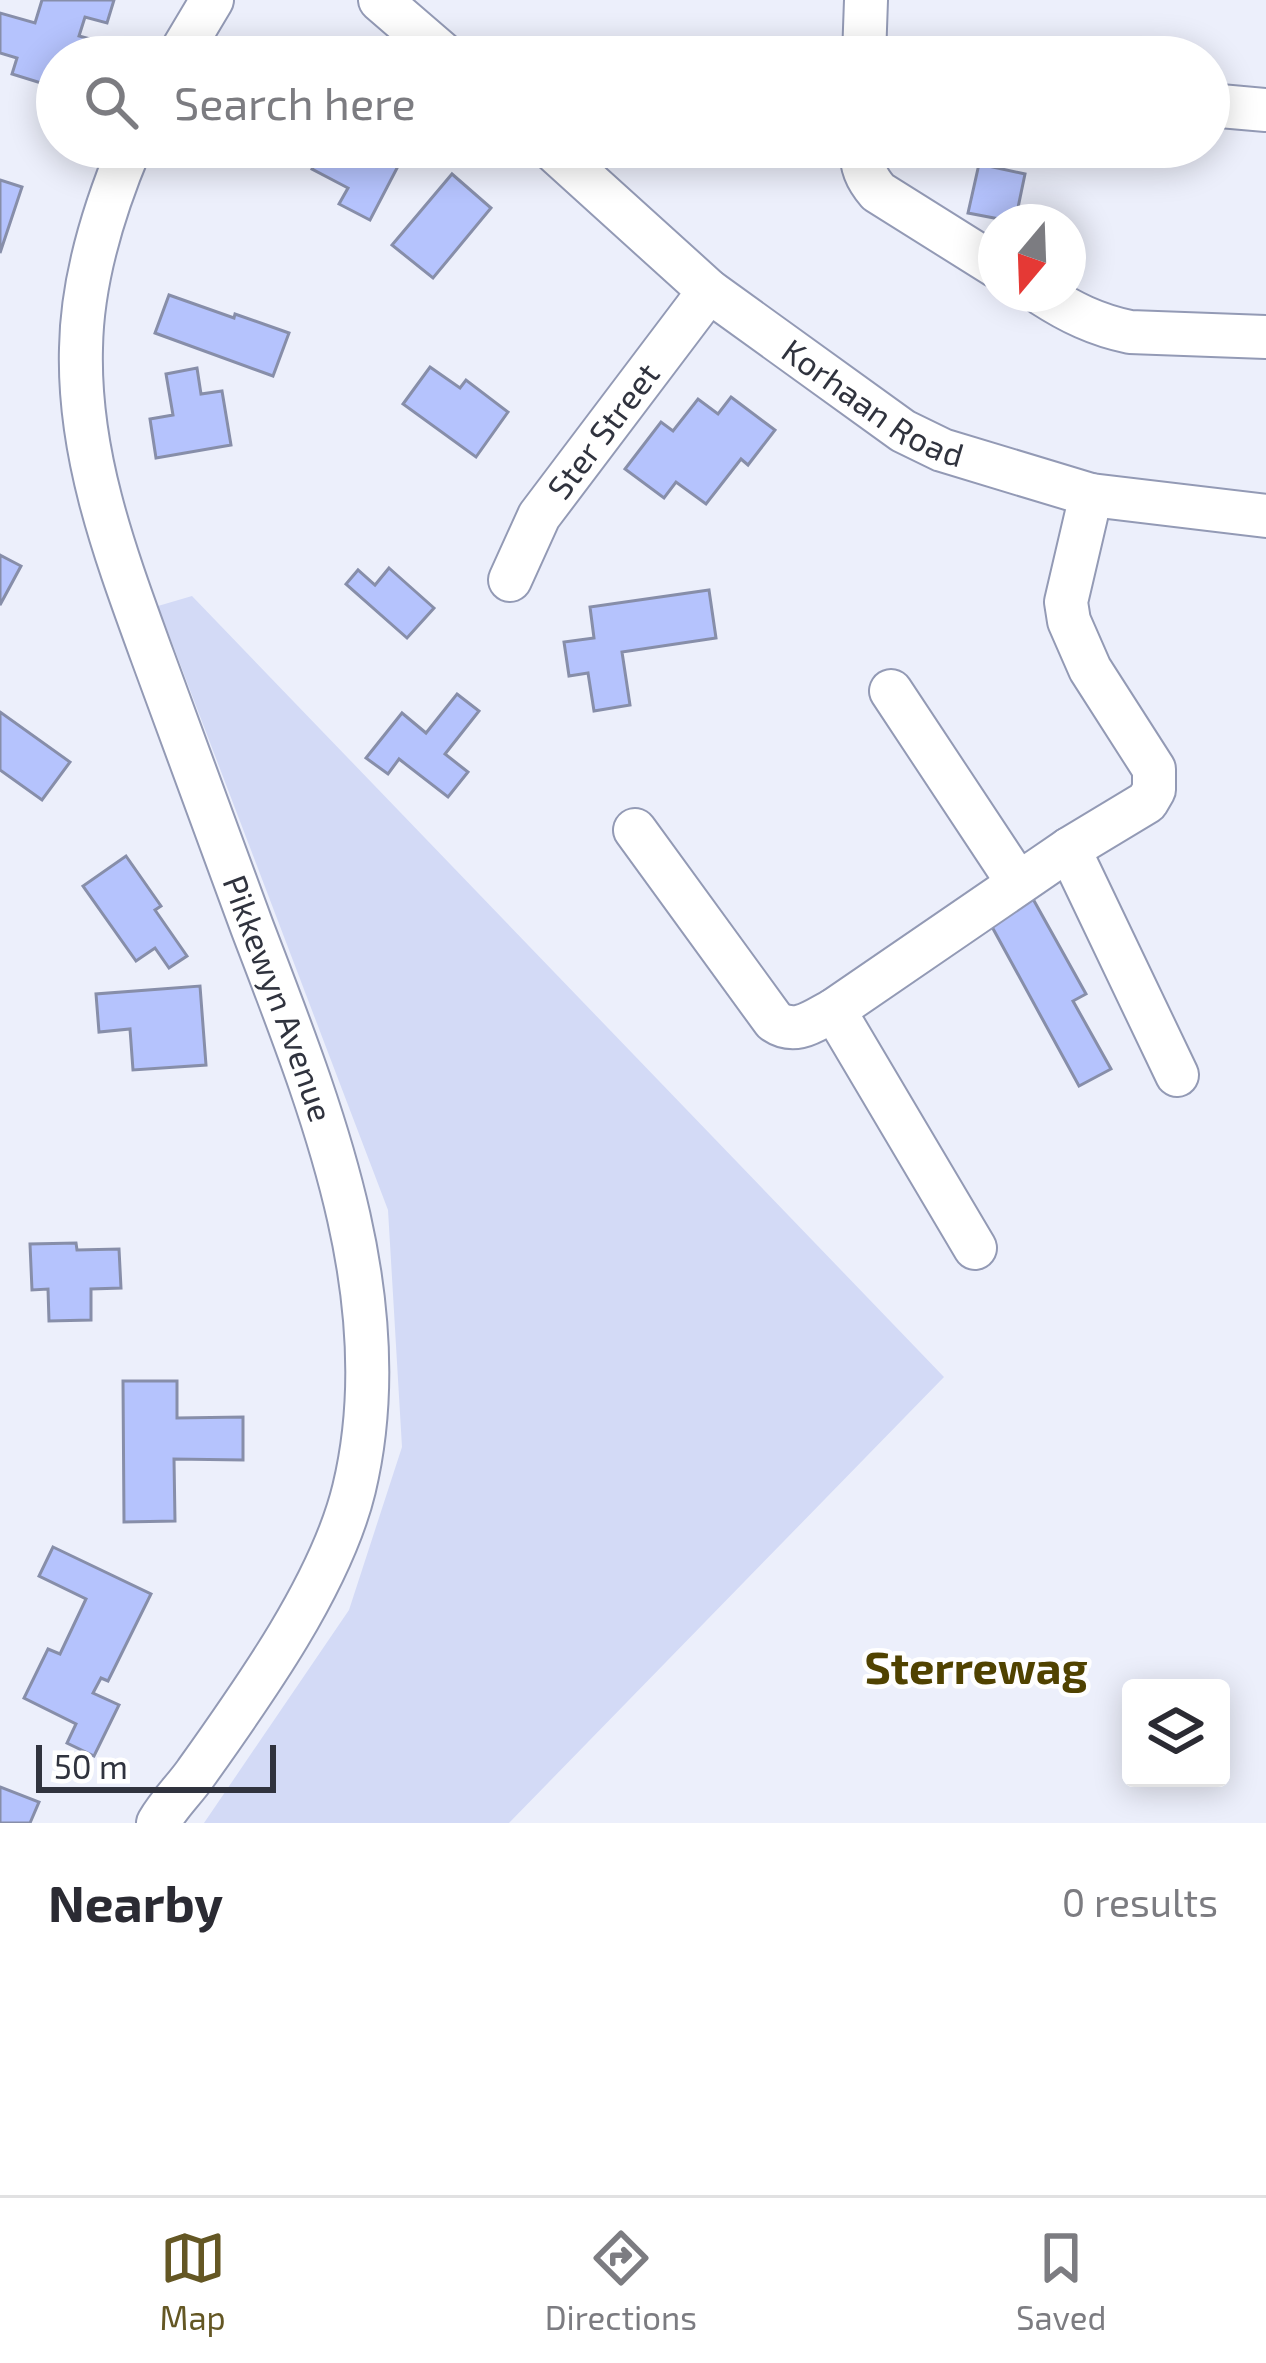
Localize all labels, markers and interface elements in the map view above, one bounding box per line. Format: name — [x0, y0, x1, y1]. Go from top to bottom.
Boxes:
search box — [36, 36, 1230, 168]
icon: search — [78, 69, 144, 135]
text: Search here — [174, 75, 416, 129]
north arrow — [978, 204, 1086, 312]
street label: Korhaan Road — [775, 330, 969, 474]
street label: Ster Street — [538, 354, 667, 506]
street label: Pikkewyn Avenue — [215, 869, 342, 1126]
district label: Sterrewag — [864, 1639, 1088, 1693]
map controls — [1122, 1679, 1230, 1787]
button: layers — [1122, 1679, 1230, 1787]
scale bar — [36, 1739, 276, 1792]
text: 50 m — [54, 1746, 128, 1786]
text: Nearby — [48, 1871, 223, 1932]
text: 0 results — [1062, 1878, 1218, 1925]
tab: Map — [160, 2225, 226, 2337]
tab: Directions — [545, 2225, 697, 2337]
tab: Saved — [1016, 2225, 1106, 2337]

